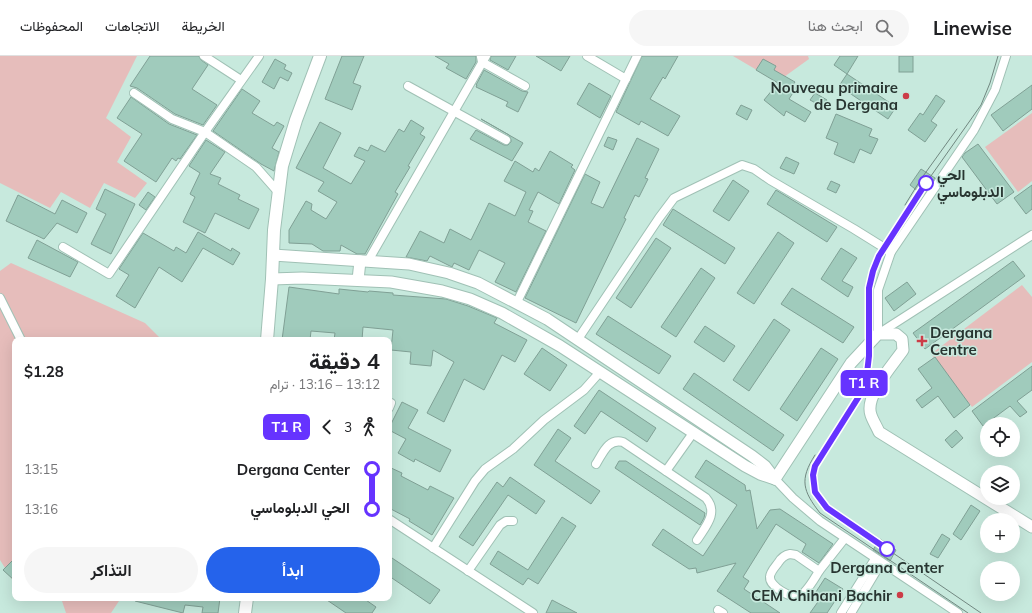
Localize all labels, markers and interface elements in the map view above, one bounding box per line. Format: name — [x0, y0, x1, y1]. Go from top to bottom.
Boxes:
search box — [629, 10, 909, 46]
text: ابحث هنا — [808, 16, 863, 35]
text: Linewise — [933, 16, 1012, 40]
text: المحفوظات — [20, 17, 83, 35]
text: الاتجاهات — [105, 17, 159, 35]
text: الخريطة — [181, 17, 225, 35]
icon: search — [873, 17, 895, 39]
place label: Nouveau primaire de Dergana — [770, 78, 898, 114]
marker: Nouveau primaire de Dergana — [901, 91, 911, 101]
place label: الحي الدبلوماسي — [937, 165, 1004, 205]
marker: الحي الدبلوماسي — [918, 175, 934, 191]
place label: Dergana Centre — [930, 323, 992, 359]
marker: Dergana Centre — [917, 336, 927, 346]
text: 4 دقيقة — [309, 347, 380, 375]
text: $1.28 — [24, 362, 64, 381]
line badge: T1 R — [836, 370, 892, 396]
text: T1 R — [849, 374, 879, 392]
text: 13:12 – 13:16 · ترام — [270, 376, 380, 392]
icon: back — [316, 416, 338, 438]
icon: walk — [358, 416, 380, 438]
map controls — [980, 417, 1020, 601]
button: locate — [980, 417, 1020, 457]
text: T1 R — [271, 418, 302, 436]
text: 3 — [344, 419, 352, 435]
text: Dergana Center — [237, 460, 350, 479]
text: 13:15 — [24, 461, 58, 477]
button: layers — [980, 465, 1020, 505]
text: الحي الدبلوماسي — [251, 498, 350, 517]
text: 13:16 — [24, 501, 58, 517]
button: + — [980, 513, 1020, 553]
marker: Dergana Center — [879, 541, 895, 557]
button: التذاكر — [24, 547, 198, 593]
button: ابدأ — [206, 547, 380, 593]
place label: Dergana Center — [830, 558, 944, 577]
button: − — [980, 561, 1020, 601]
place label: CEM Chihani Bachir — [751, 586, 892, 605]
marker: CEM Chihani Bachir — [895, 590, 905, 600]

